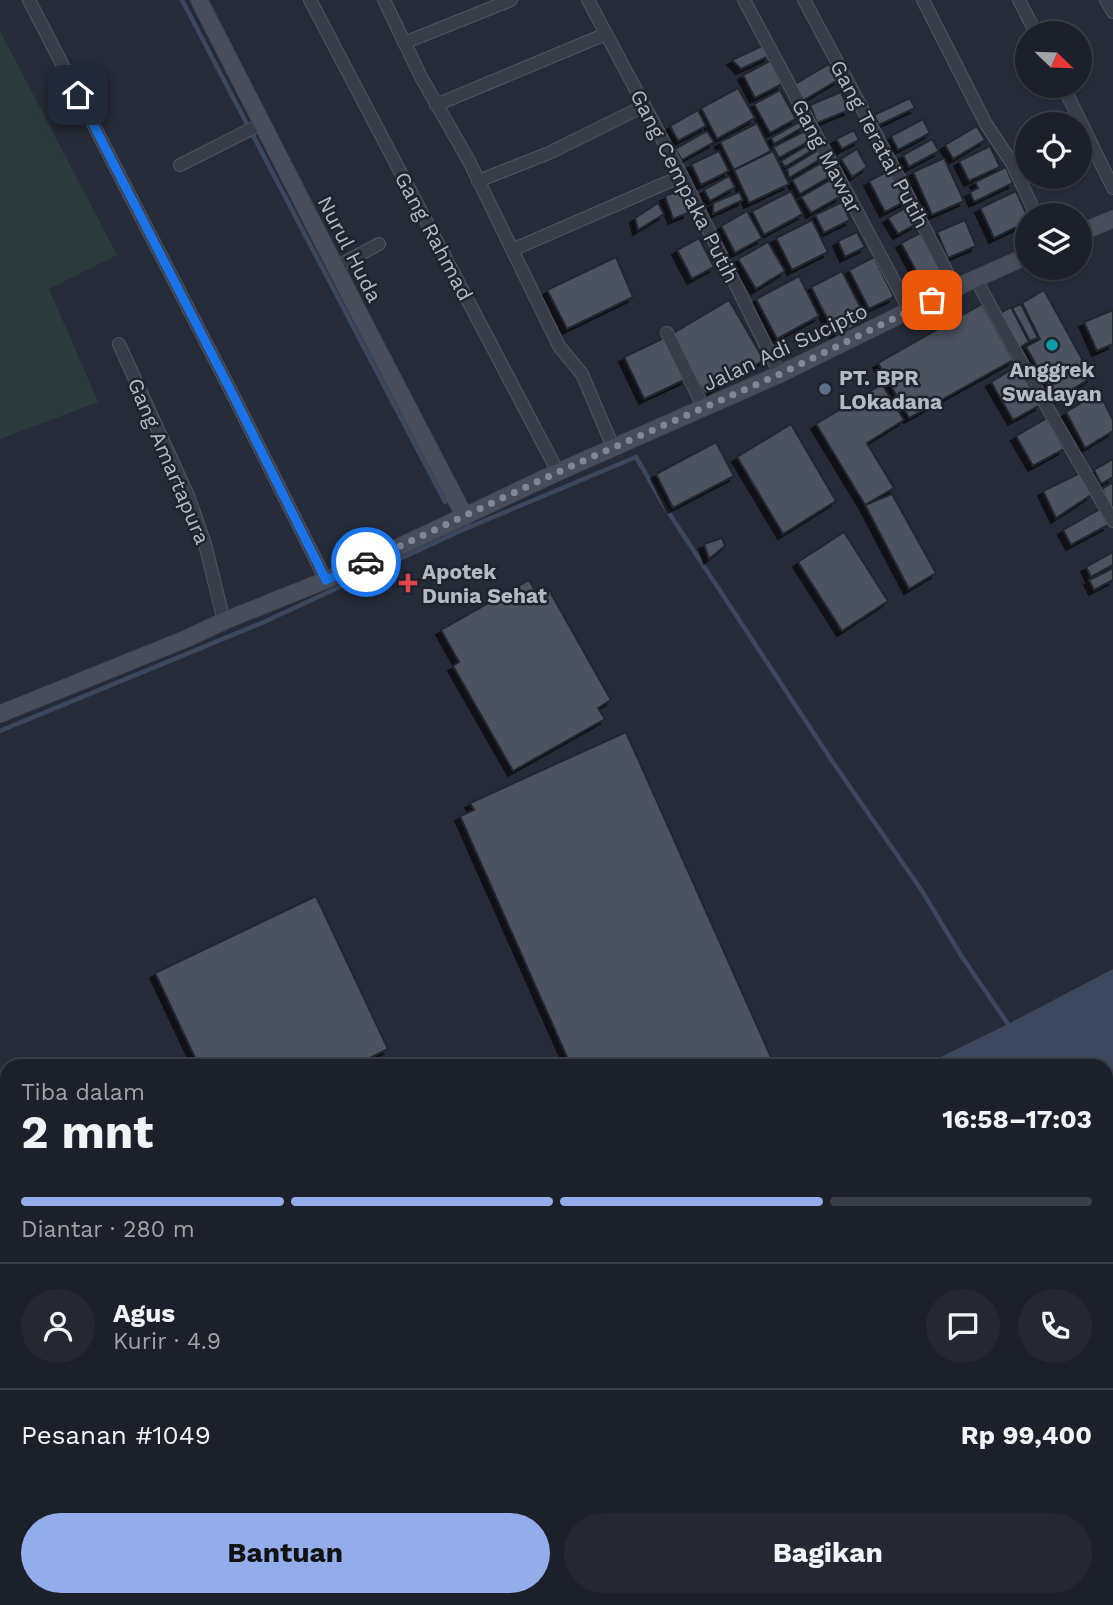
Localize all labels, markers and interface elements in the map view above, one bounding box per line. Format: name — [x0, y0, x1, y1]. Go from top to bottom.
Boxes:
north arrow — [1015, 21, 1092, 98]
map controls — [1015, 21, 1092, 280]
street label: Gang Teratai Putih — [825, 56, 935, 232]
pin — [48, 65, 108, 125]
icon: home — [59, 76, 97, 114]
street label: Gang Cempaka Putih — [625, 85, 745, 287]
street label: Gang Mawar — [786, 95, 868, 218]
button: locate — [1015, 112, 1092, 189]
street label: Gang Rahmad — [390, 167, 478, 305]
street label: Nurul Huda — [313, 192, 387, 306]
button: layers — [1015, 203, 1092, 280]
pin — [902, 270, 962, 330]
icon: bag — [913, 281, 951, 319]
street label: Jalan Adi Sucipto — [699, 298, 871, 396]
marker: Anggrek Swalayan — [1044, 337, 1060, 353]
place label: Anggrek Swalayan — [1002, 357, 1102, 406]
place label: PT. BPR LOkadana — [839, 365, 943, 414]
street label: Gang Amartapura — [123, 374, 215, 548]
marker: PT. BPR LOkadana — [817, 381, 833, 397]
courier — [331, 527, 401, 597]
icon: car — [347, 543, 385, 581]
place label: Apotek Dunia Sehat — [422, 559, 547, 608]
marker: Apotek Dunia Sehat — [400, 575, 416, 591]
text: Tiba dalam — [21, 1079, 145, 1106]
text: 16:58–17:03 — [942, 1104, 1092, 1134]
text: 2 mnt — [21, 1105, 153, 1159]
text: Diantar · 280 m — [21, 1216, 195, 1243]
button: person — [21, 1289, 95, 1363]
button: chat — [926, 1289, 1000, 1363]
button: phone — [1018, 1289, 1092, 1363]
text: Agus — [113, 1298, 175, 1328]
text: Kurir · 4.9 — [113, 1328, 221, 1355]
text: Pesanan #1049 — [21, 1420, 211, 1450]
text: Rp 99,400 — [961, 1420, 1092, 1450]
button: Bantuan — [21, 1513, 550, 1593]
button: Bagikan — [564, 1513, 1092, 1593]

